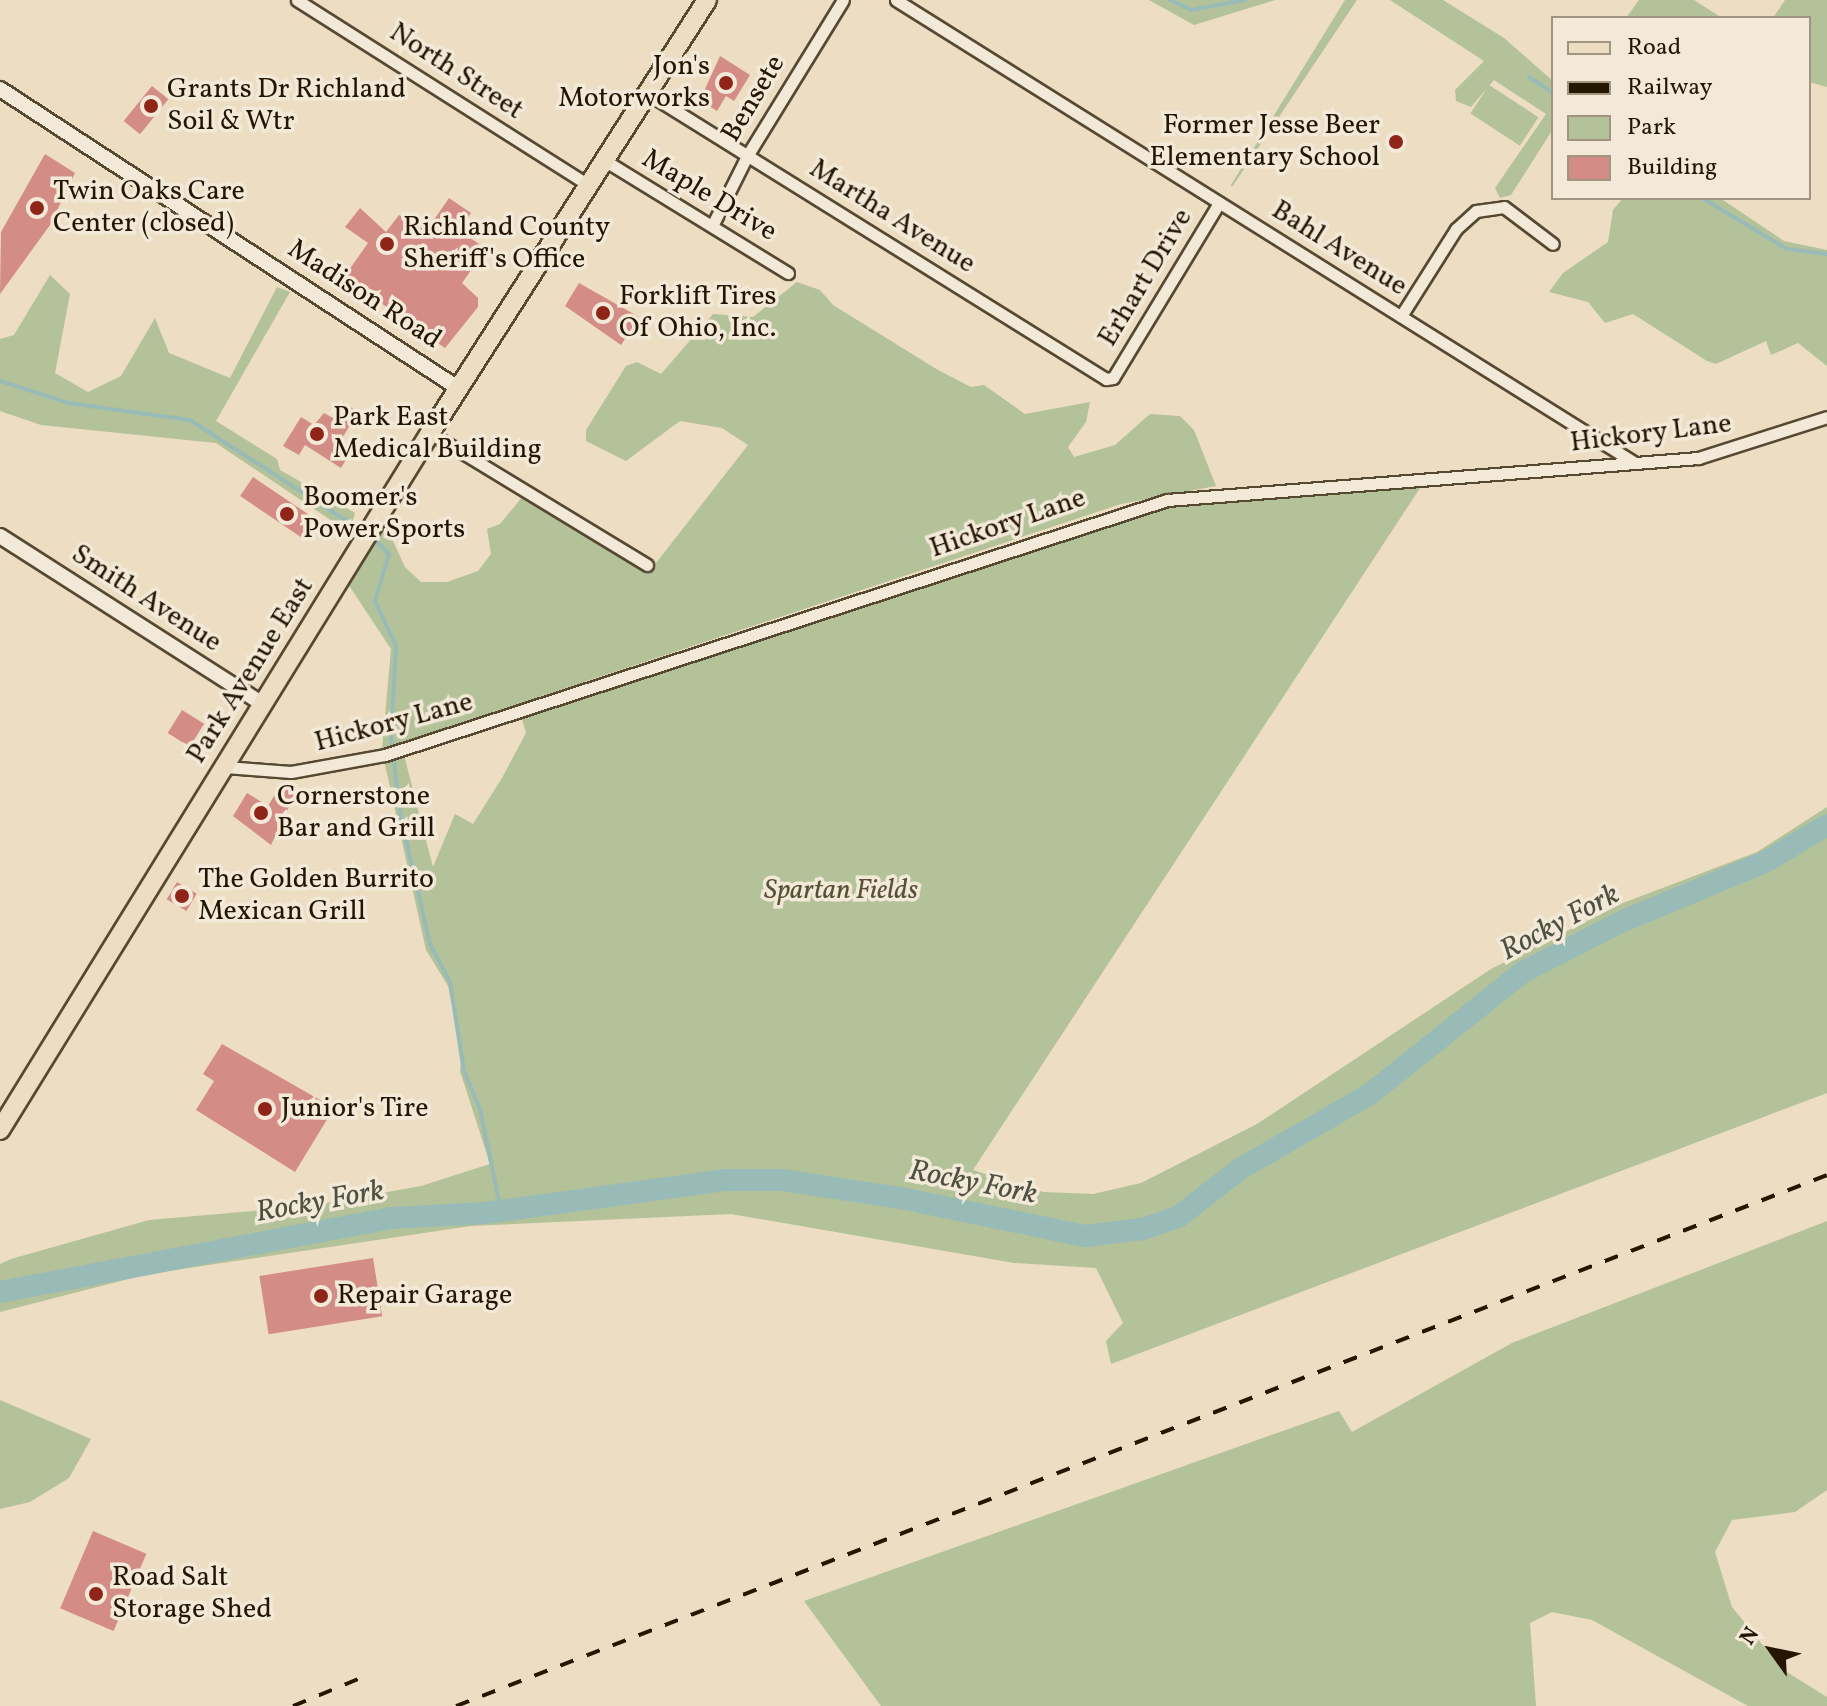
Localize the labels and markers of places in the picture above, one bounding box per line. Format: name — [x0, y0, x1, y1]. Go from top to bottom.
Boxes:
place label: Jon's Motorworks — [558, 50, 710, 116]
place label: Grants Dr Richland Soil & Wtr — [167, 73, 406, 139]
marker: Jon's Motorworks — [717, 74, 735, 92]
marker: Grants Dr Richland Soil & Wtr — [142, 97, 160, 115]
place label: Former Jesse Beer Elementary School — [1149, 109, 1380, 175]
marker: Former Jesse Beer Elementary School — [1387, 133, 1405, 151]
place label: Twin Oaks Care Center (closed) — [53, 175, 245, 241]
marker: Twin Oaks Care Center (closed) — [28, 199, 46, 217]
place label: Richland County Sheriff's Office — [403, 211, 610, 277]
marker: Richland County Sheriff's Office — [378, 235, 396, 253]
place label: Forklift Tires Of Ohio, Inc. — [619, 280, 777, 346]
marker: Forklift Tires Of Ohio, Inc. — [594, 304, 612, 322]
place label: Park East Medical Building — [333, 401, 542, 467]
marker: Park East Medical Building — [308, 425, 326, 443]
place label: Boomer's Power Sports — [303, 481, 465, 547]
marker: Boomer's Power Sports — [278, 505, 296, 523]
place label: Cornerstone Bar and Grill — [277, 780, 435, 846]
marker: Cornerstone Bar and Grill — [252, 804, 270, 822]
place label: The Golden Burrito Mexican Grill — [198, 863, 434, 929]
marker: The Golden Burrito Mexican Grill — [173, 887, 191, 905]
place label: Junior's Tire — [281, 1092, 429, 1126]
marker: Junior's Tire — [256, 1100, 274, 1118]
place label: Repair Garage — [337, 1279, 512, 1313]
marker: Repair Garage — [312, 1287, 330, 1305]
place label: Road Salt Storage Shed — [112, 1561, 272, 1627]
marker: Road Salt Storage Shed — [87, 1585, 105, 1603]

